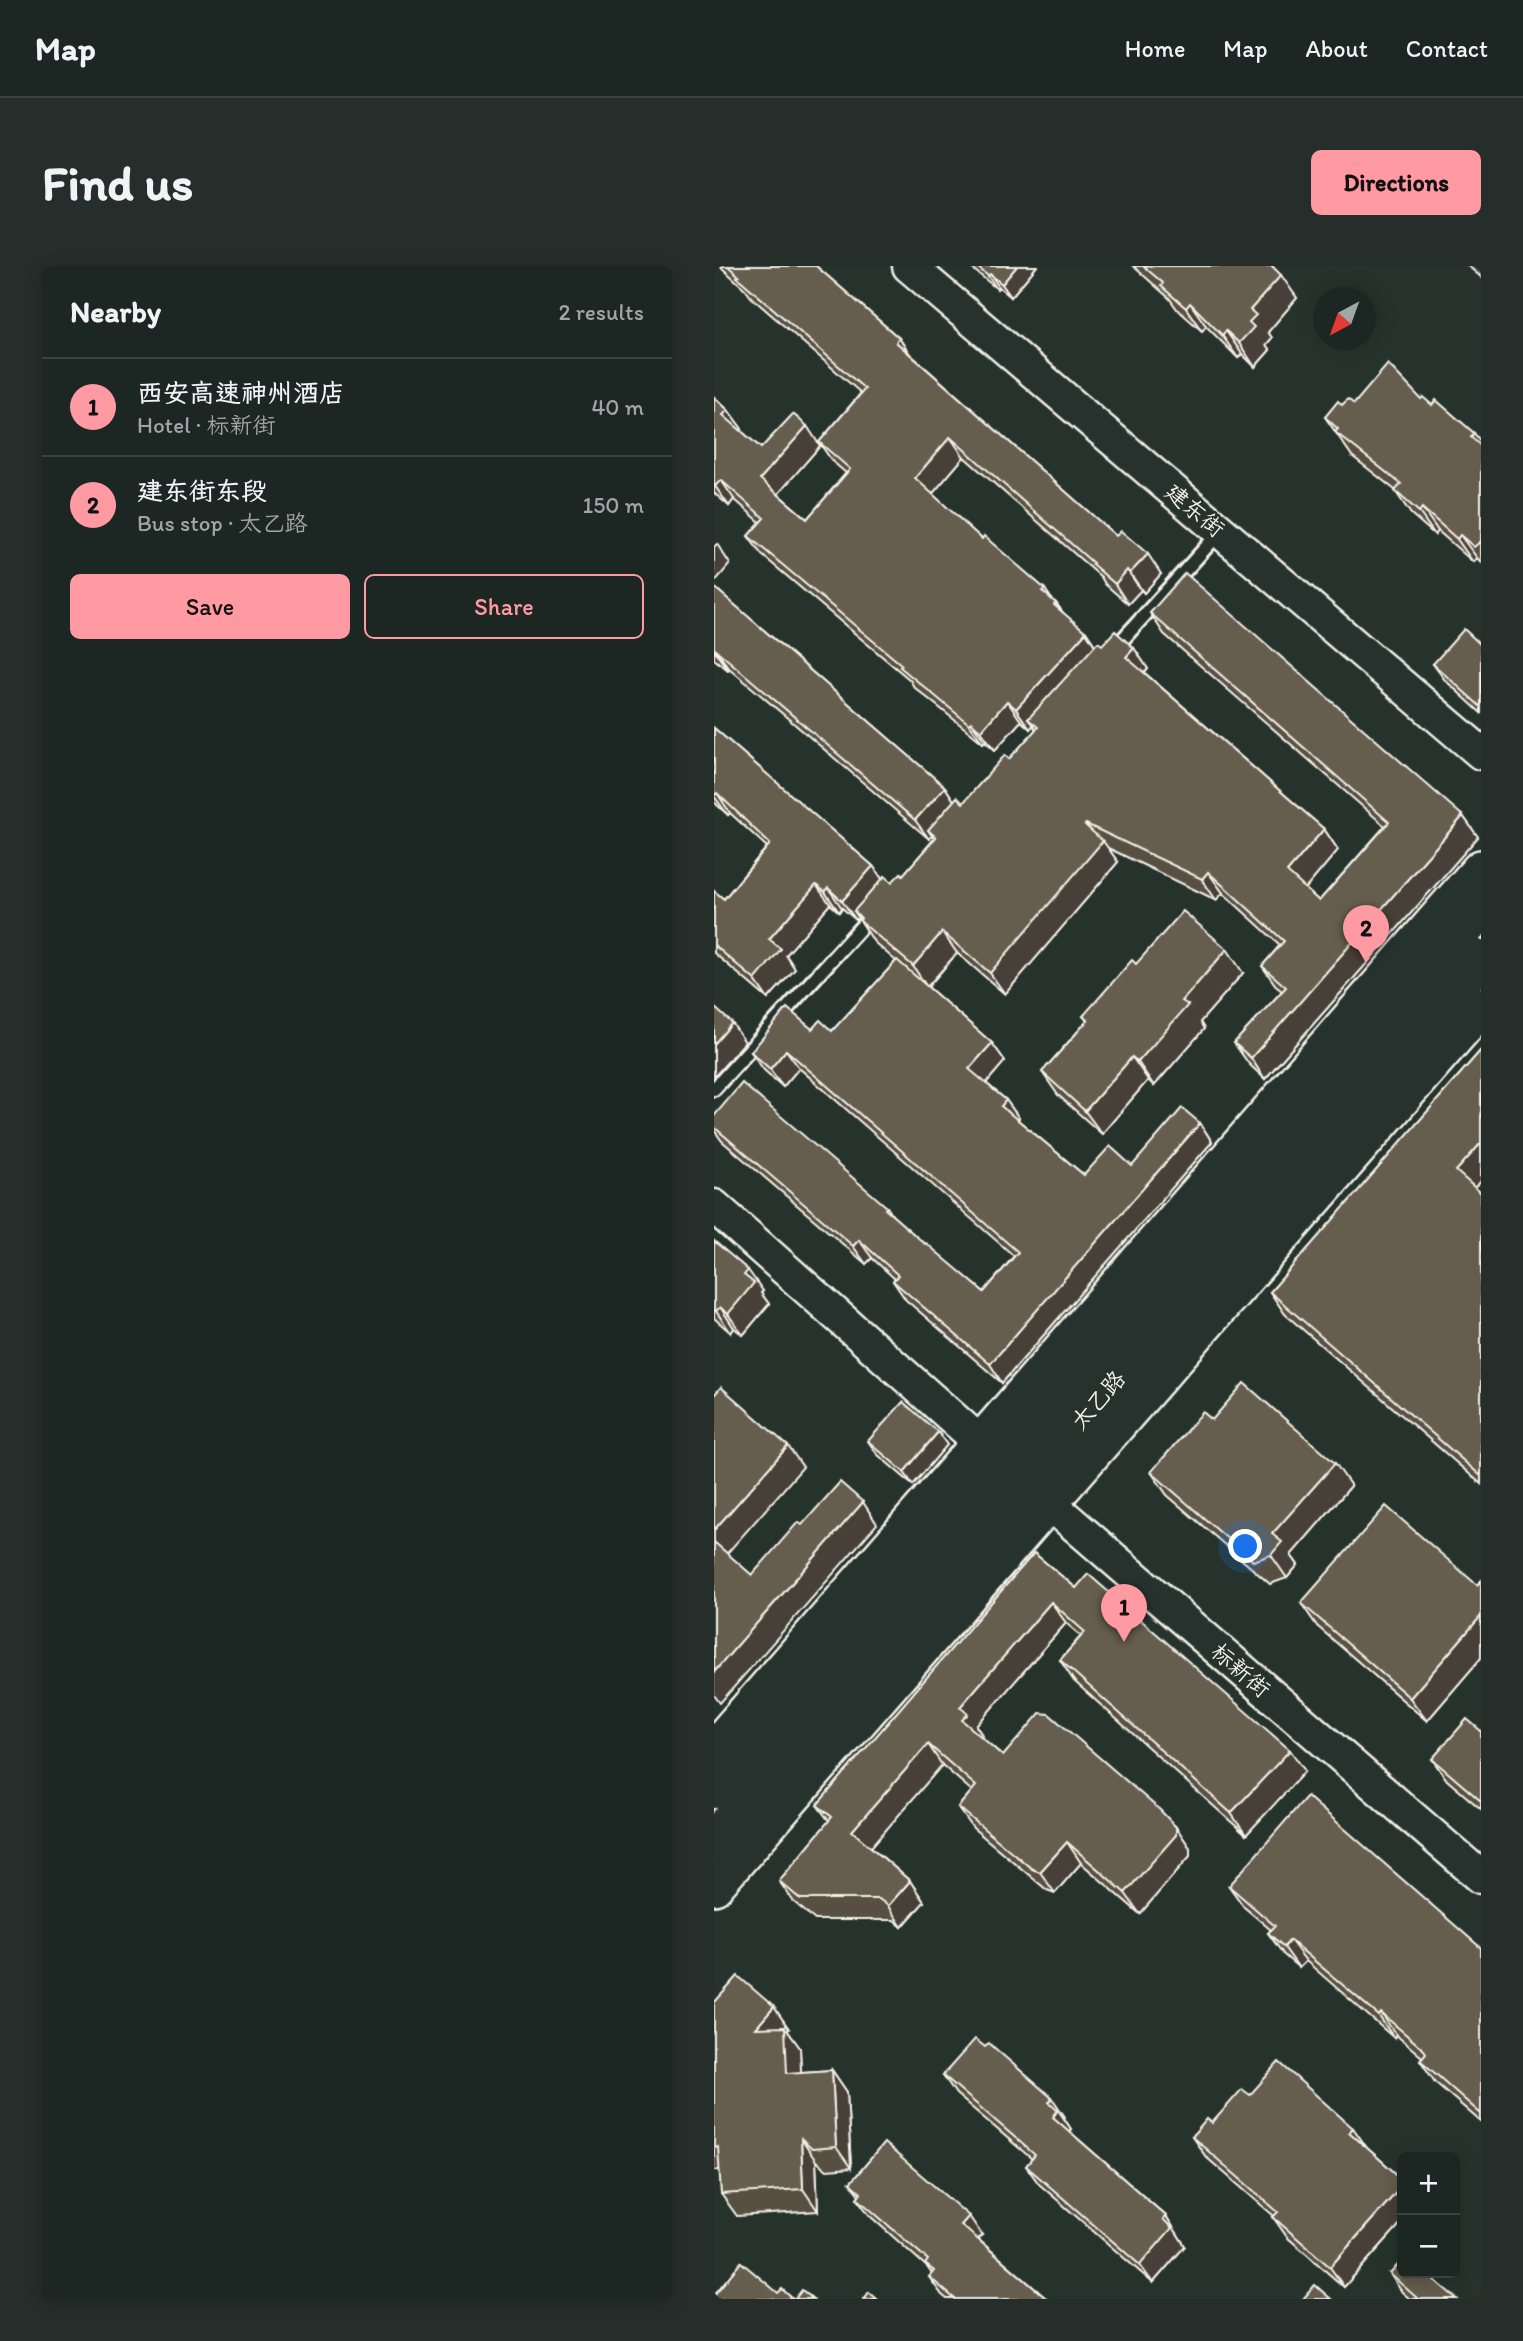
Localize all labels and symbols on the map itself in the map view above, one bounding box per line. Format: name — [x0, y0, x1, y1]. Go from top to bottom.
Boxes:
north arrow — [1313, 287, 1376, 350]
street label: 建东街 — [1160, 477, 1230, 543]
pin: 2 — [1343, 905, 1389, 963]
street label: 太乙路 — [1065, 1365, 1131, 1435]
your location — [1228, 1529, 1262, 1563]
pin: 1 — [1101, 1584, 1147, 1642]
street label: 标新街 — [1206, 1637, 1276, 1703]

